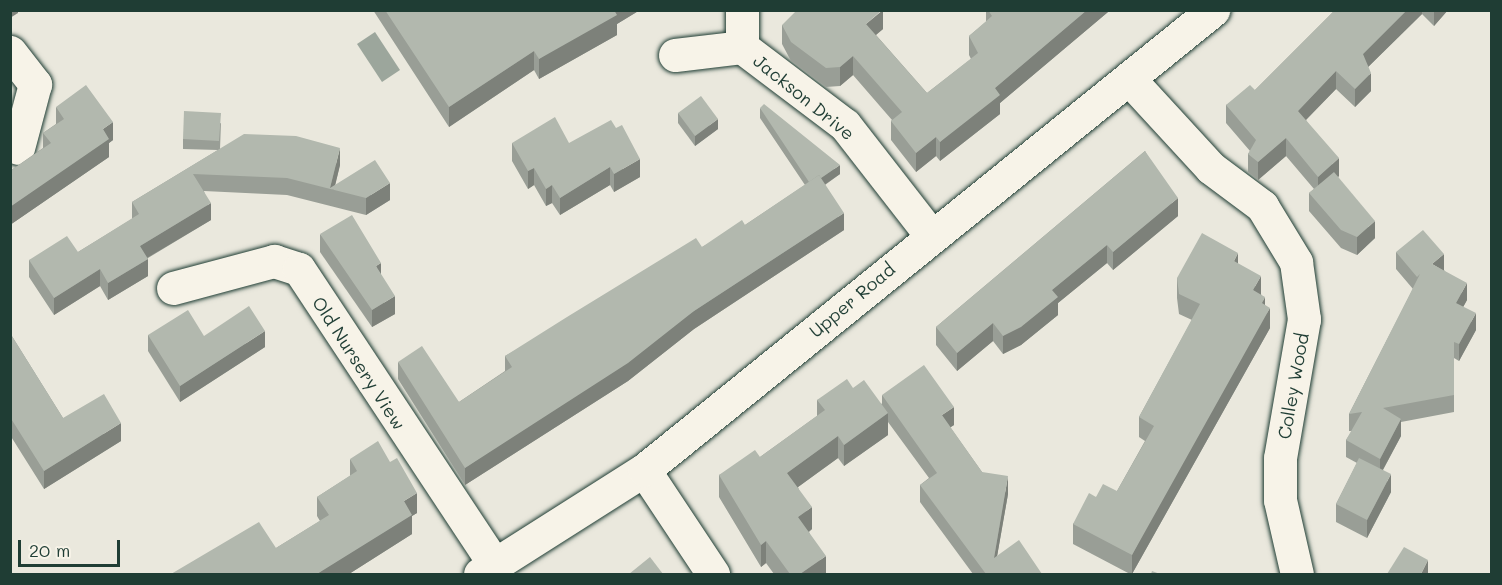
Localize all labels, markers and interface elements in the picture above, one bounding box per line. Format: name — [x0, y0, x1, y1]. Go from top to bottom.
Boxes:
street label: Jackson Drive — [749, 50, 859, 144]
street label: Upper Road — [805, 258, 899, 342]
street label: Old Nursery View — [308, 292, 410, 434]
street label: Colley Wood — [1273, 331, 1313, 441]
scale bar — [21, 528, 123, 566]
text: 20 m — [29, 538, 70, 562]

